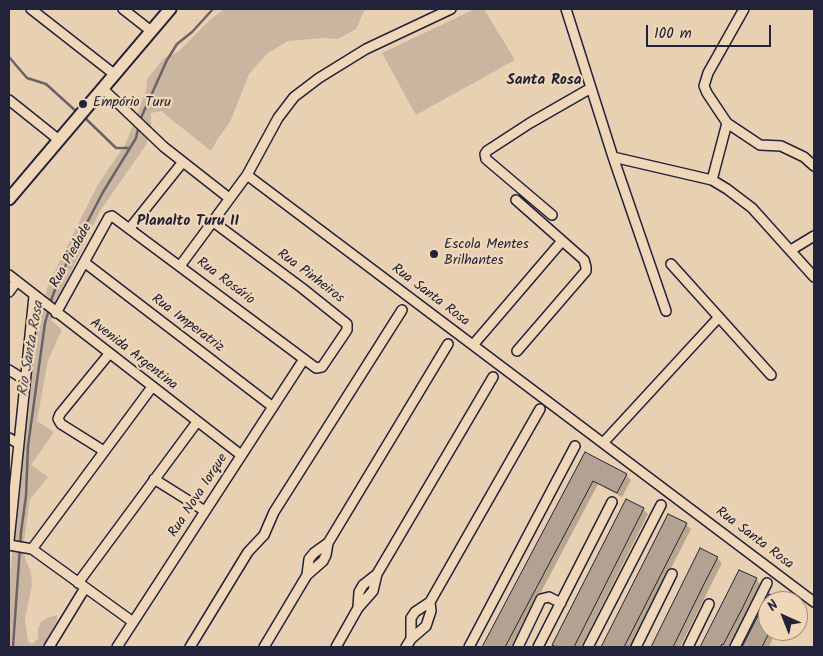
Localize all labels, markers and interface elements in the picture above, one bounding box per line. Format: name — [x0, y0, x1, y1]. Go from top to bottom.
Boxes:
scale bar — [648, 15, 773, 47]
text: 100 m — [654, 22, 692, 46]
district label: Santa Rosa — [507, 72, 581, 90]
place label: Empório Turu — [93, 96, 171, 112]
marker: Empório Turu — [77, 98, 89, 110]
district label: Planalto Turu II — [137, 213, 239, 231]
street label: Rua Piedade — [47, 221, 97, 291]
place label: Escola Mentes Brilhantes — [444, 238, 529, 270]
street label: Rua Pinheiros — [273, 246, 347, 308]
marker: Escola Mentes Brilhantes — [428, 248, 440, 260]
street label: Rua Rosário — [193, 255, 257, 309]
street label: Rua Santa Rosa — [388, 261, 472, 331]
street label: Rua Imperatriz — [147, 291, 227, 357]
water label: Rio Santa Rosa — [15, 300, 49, 398]
street label: Avenida Argentina — [86, 315, 180, 395]
street label: Rua Nova Iorque — [166, 451, 232, 541]
street label: Rua Santa Rosa — [712, 504, 796, 574]
north arrow — [758, 591, 808, 641]
text: N — [762, 595, 784, 617]

